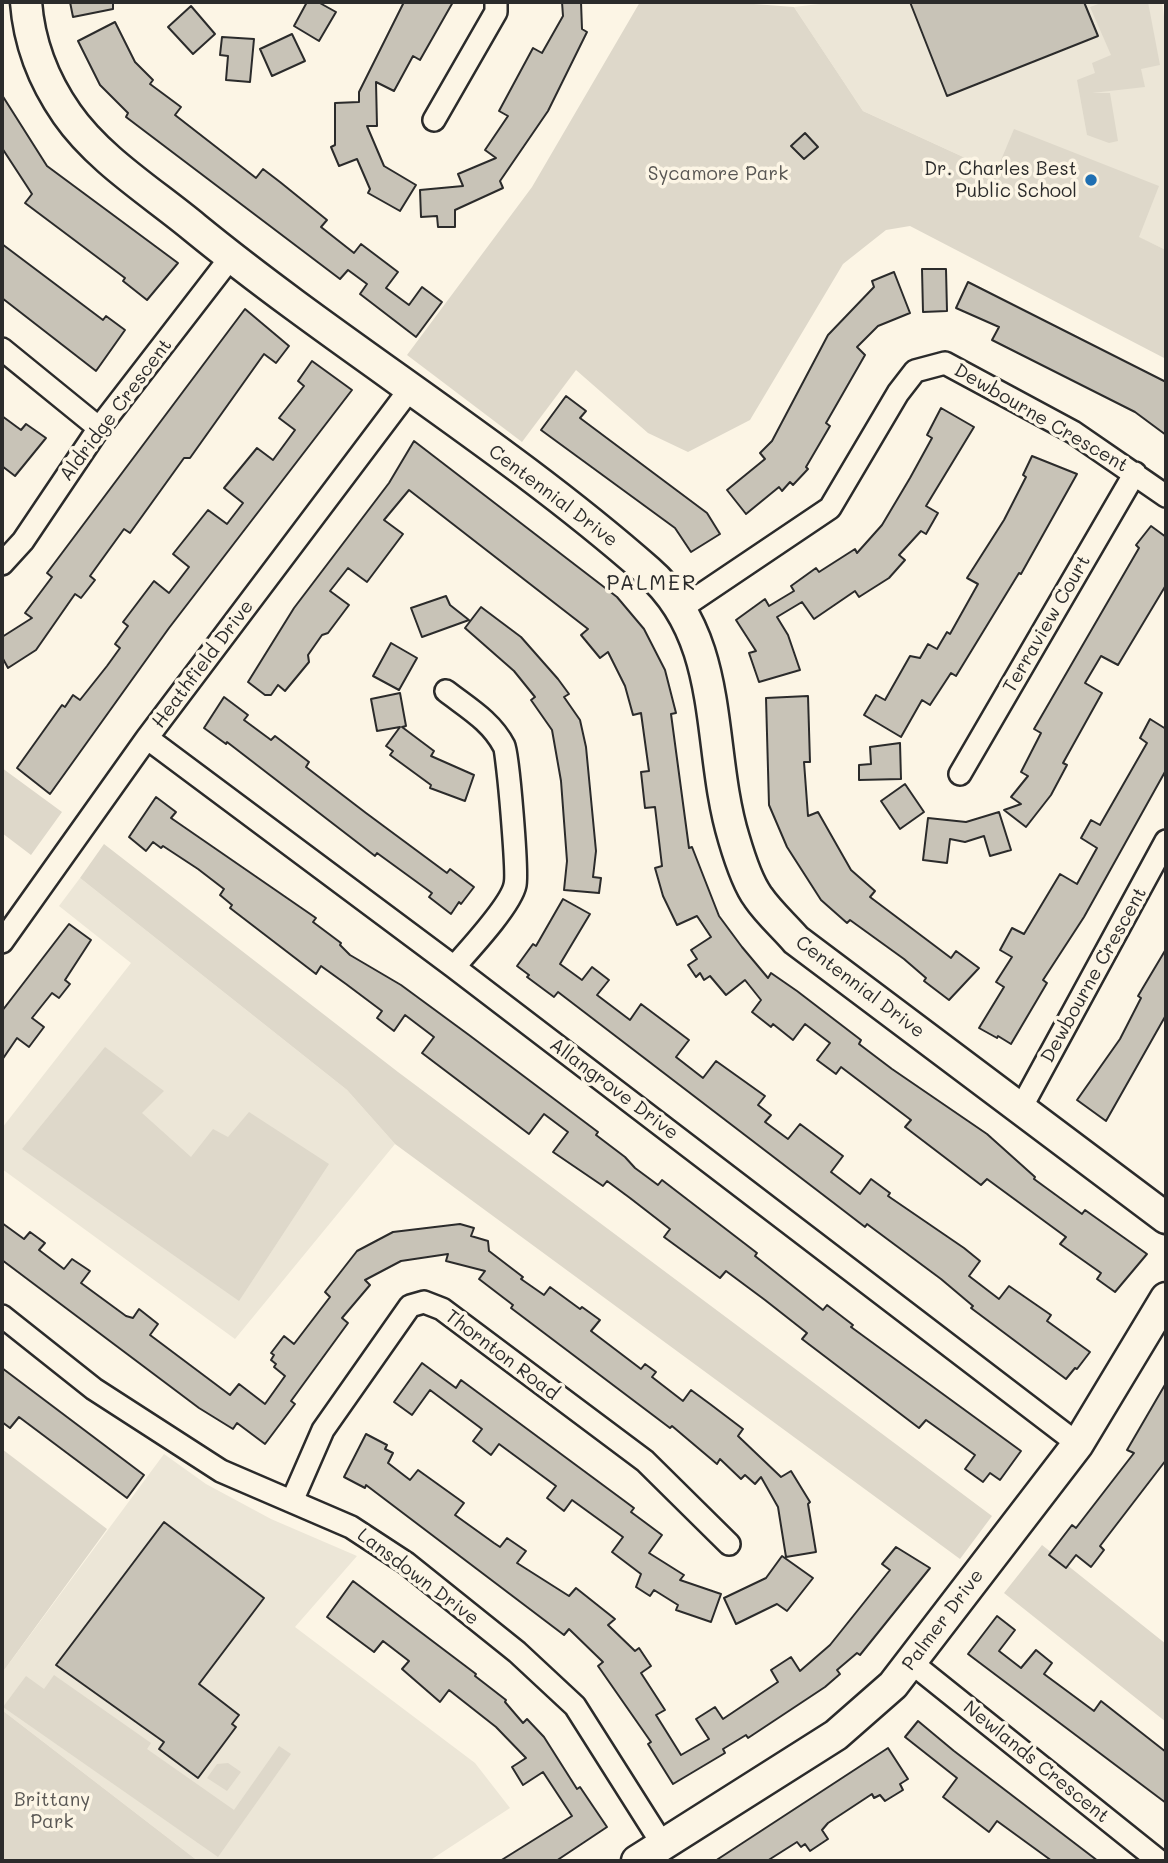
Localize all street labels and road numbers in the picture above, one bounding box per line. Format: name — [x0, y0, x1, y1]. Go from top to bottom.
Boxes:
street label: Aldridge Crescent — [55, 334, 177, 486]
street label: Dewbourne Crescent — [950, 359, 1132, 477]
street label: Centennial Drive — [484, 440, 622, 552]
street label: Terraview Court — [998, 551, 1096, 697]
street label: Heathfield Drive — [147, 596, 259, 732]
street label: Dewbourne Crescent — [1036, 883, 1152, 1067]
street label: Centennial Drive — [791, 931, 929, 1043]
street label: Allangrove Drive — [545, 1033, 683, 1145]
street label: Thornton Road — [441, 1305, 563, 1405]
street label: Lansdown Drive — [353, 1524, 483, 1630]
street label: Palmer Drive — [897, 1565, 989, 1675]
street label: Newlands Crescent — [959, 1696, 1113, 1828]

